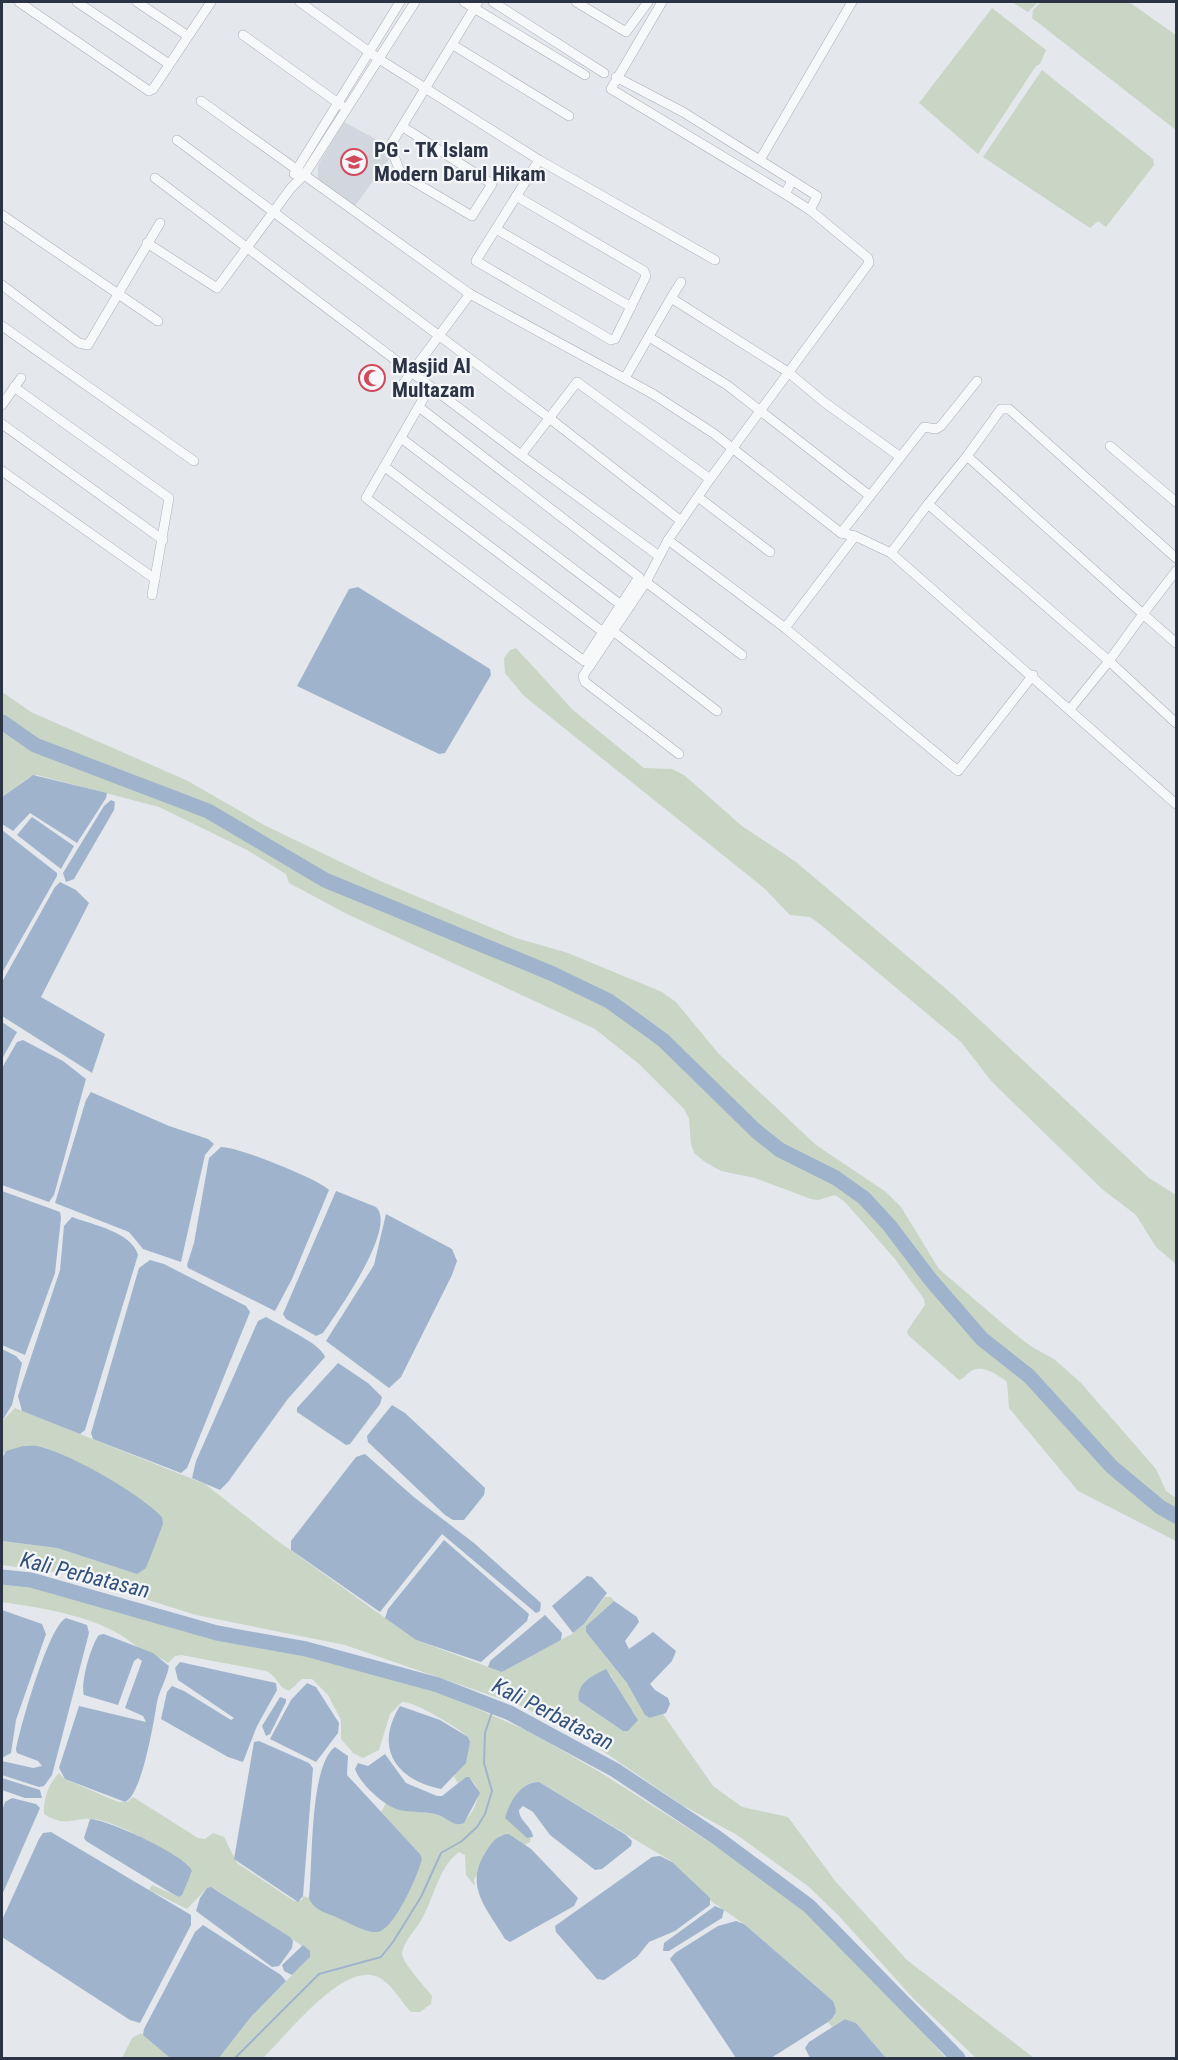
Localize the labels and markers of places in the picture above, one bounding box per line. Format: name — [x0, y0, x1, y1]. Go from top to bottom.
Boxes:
place label: PG - TK Islam Modern Darul Hikam — [374, 138, 546, 186]
school or university icon: PG - TK Islam Modern Darul Hikam — [339, 147, 369, 177]
place label: Masjid Al Multazam — [392, 354, 475, 402]
mosque icon: Masjid Al Multazam — [357, 363, 387, 393]

